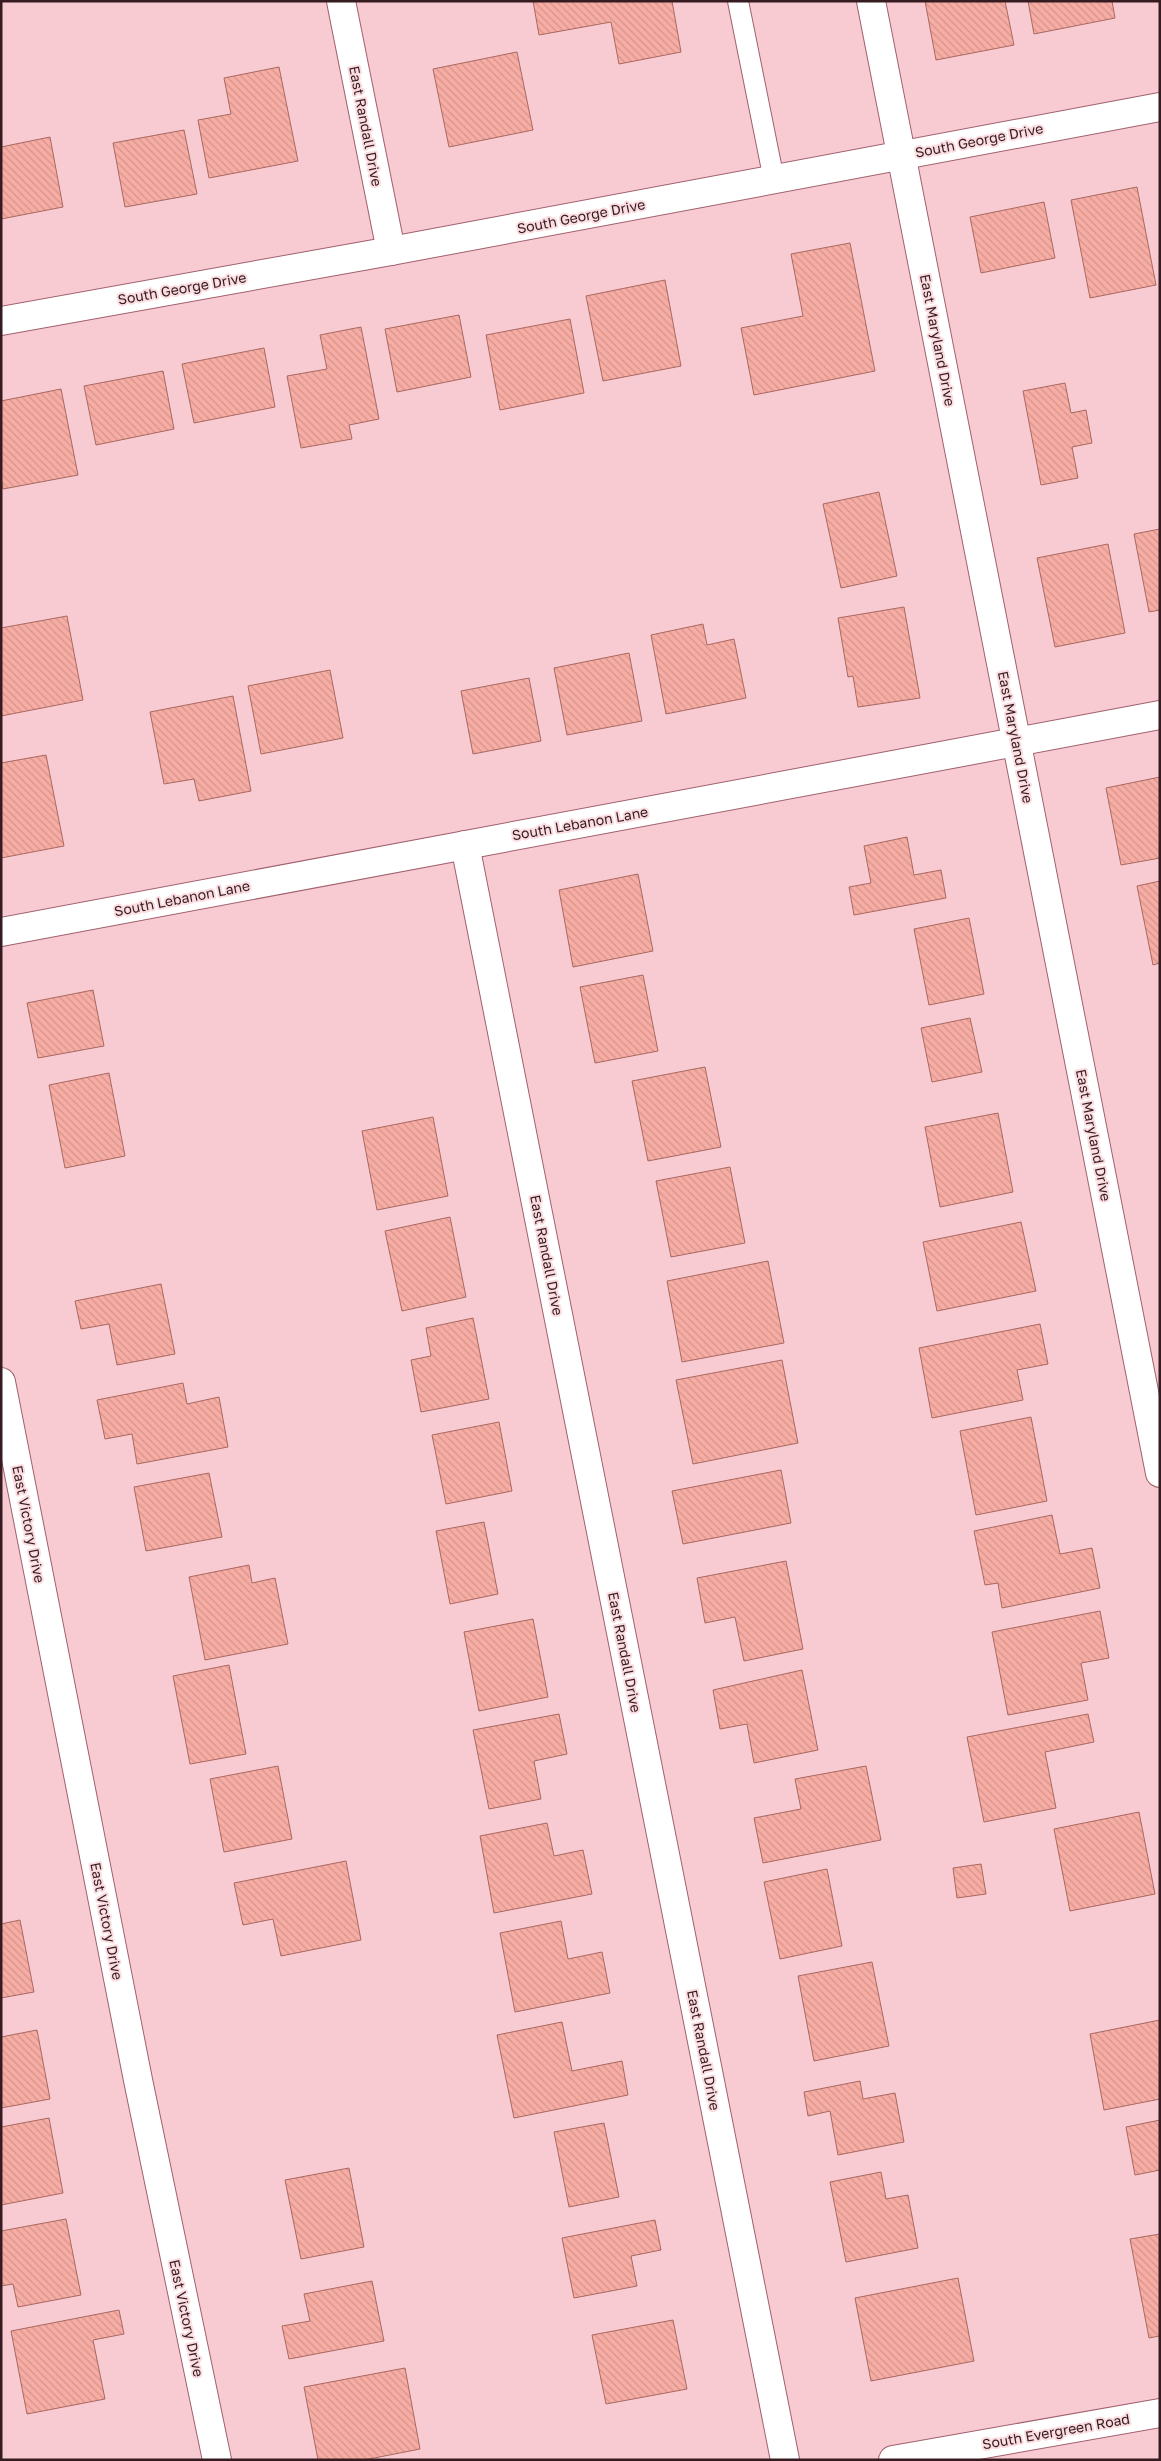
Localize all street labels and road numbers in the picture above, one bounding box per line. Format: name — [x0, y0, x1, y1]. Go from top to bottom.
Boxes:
street label: East Randall Drive — [346, 64, 386, 188]
street label: South George Drive — [913, 119, 1045, 161]
street label: South George Drive — [515, 195, 647, 237]
street label: South George Drive — [116, 268, 248, 308]
street label: East Maryland Drive — [917, 272, 959, 408]
street label: East Maryland Drive — [995, 669, 1037, 805]
street label: South Lebanon Lane — [511, 803, 649, 843]
street label: South Lebanon Lane — [113, 876, 251, 920]
street label: East Maryland Drive — [1073, 1067, 1115, 1203]
street label: East Randall Drive — [527, 1193, 567, 1317]
street label: East Victory Drive — [9, 1464, 49, 1584]
street label: East Randall Drive — [605, 1590, 645, 1714]
street label: East Victory Drive — [87, 1861, 127, 1981]
street label: East Randall Drive — [684, 1988, 724, 2112]
street label: East Victory Drive — [166, 2258, 208, 2378]
street label: South Evergreen Road — [981, 2410, 1131, 2452]

